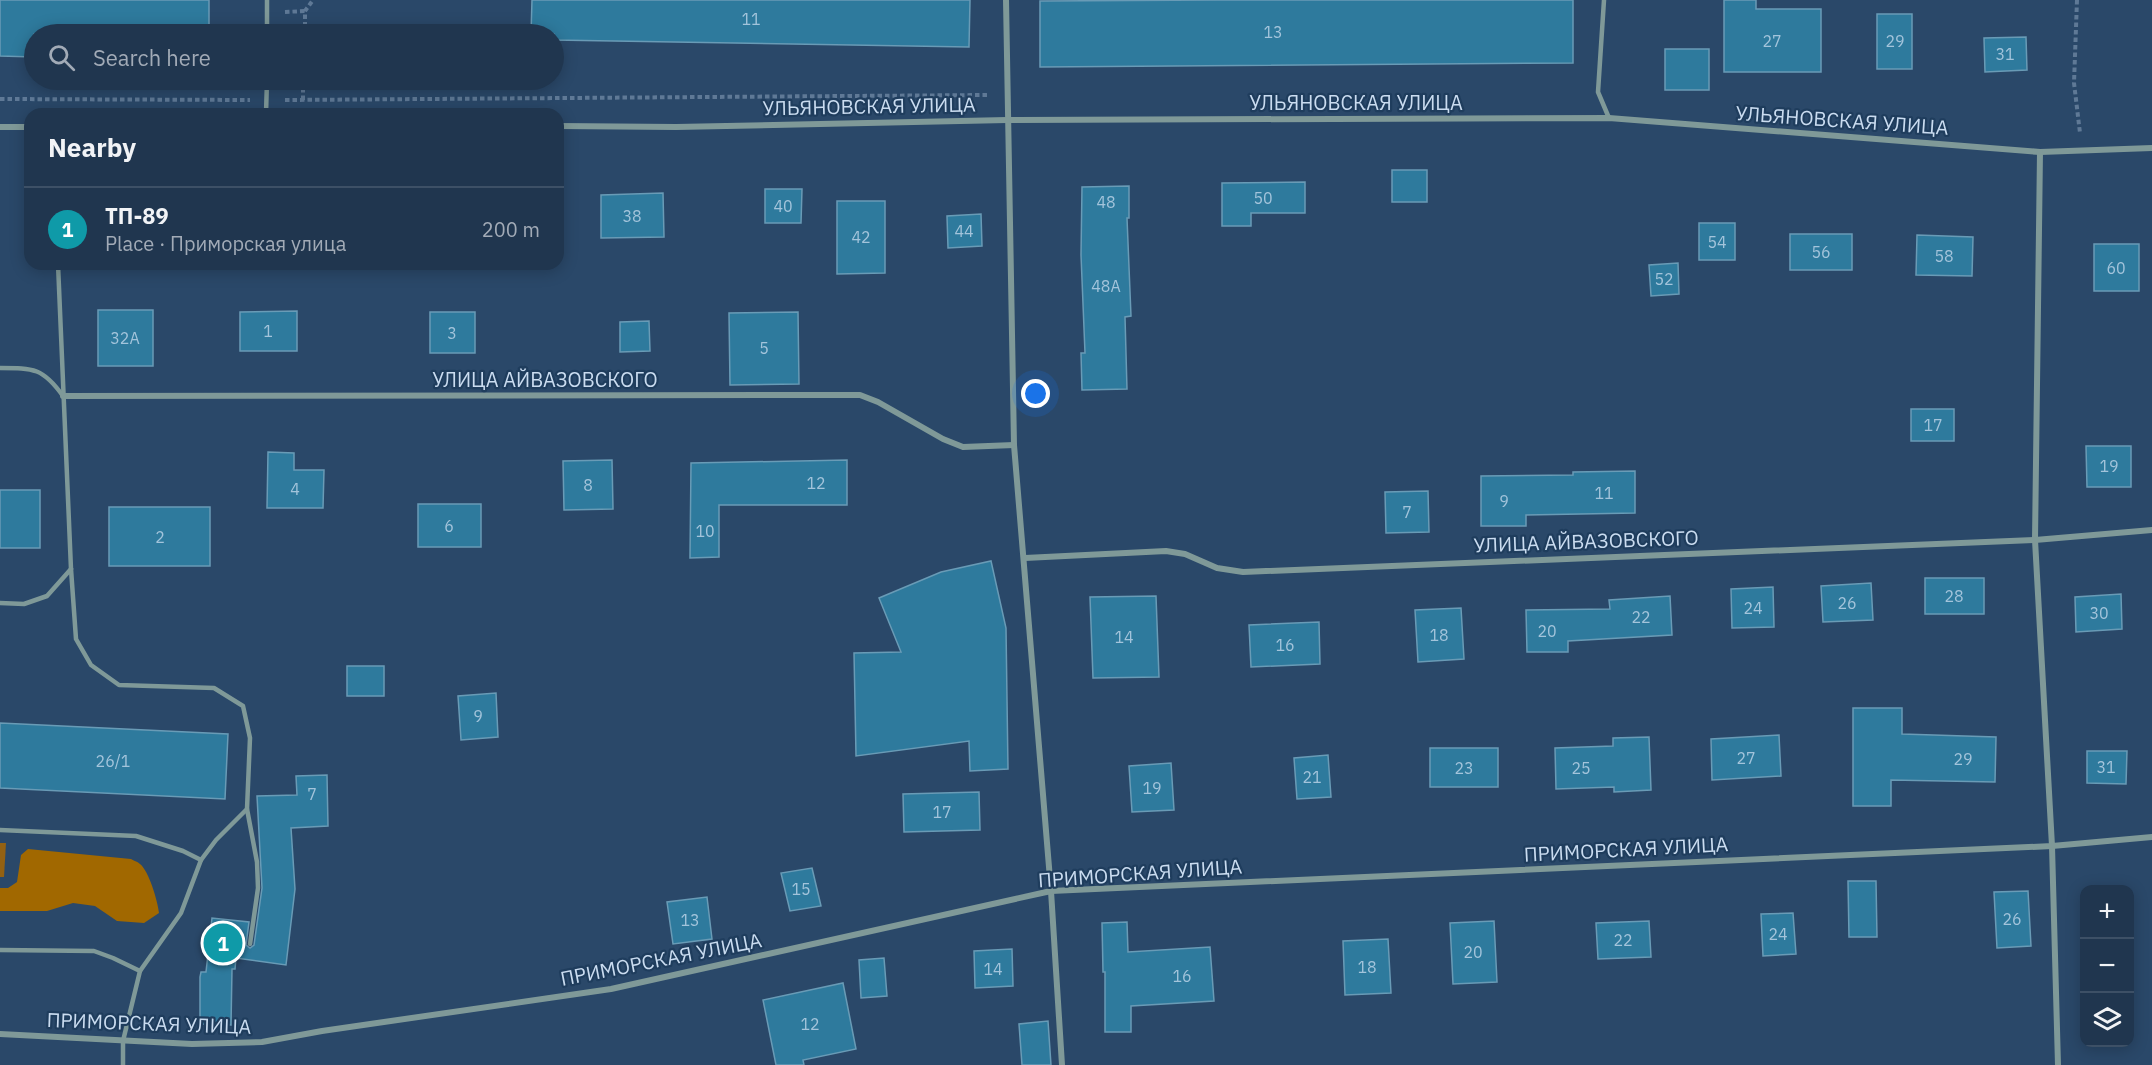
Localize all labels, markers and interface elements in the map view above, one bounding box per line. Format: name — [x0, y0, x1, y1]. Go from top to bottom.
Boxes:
house number: 11 — [741, 9, 761, 29]
house number: 13 — [1263, 22, 1283, 42]
search box — [24, 24, 564, 90]
house number: 27 — [1762, 31, 1782, 51]
house number: 29 — [1885, 31, 1905, 51]
icon: search — [45, 41, 78, 74]
text: Search here — [93, 43, 211, 72]
house number: 31 — [1995, 44, 2015, 64]
street label: УЛЬЯНОВСКАЯ УЛИЦА — [1249, 89, 1463, 116]
street label: УЛЬЯНОВСКАЯ УЛИЦА — [762, 91, 976, 121]
street label: УЛЬЯНОВСКАЯ УЛИЦА — [1735, 99, 1950, 141]
text: Nearby — [48, 130, 136, 164]
house number: 50 — [1253, 188, 1273, 208]
house number: 48 — [1096, 192, 1116, 212]
house number: 40 — [773, 196, 793, 216]
text: ТП-89 — [105, 201, 169, 230]
house number: 38 — [622, 206, 642, 226]
text: 1 — [62, 216, 74, 243]
text: 200 m — [482, 216, 540, 243]
house number: 44 — [954, 221, 974, 241]
house number: 42 — [851, 227, 871, 247]
text: Place · Приморская улица — [105, 230, 346, 257]
house number: 54 — [1707, 232, 1727, 252]
house number: 56 — [1811, 242, 1831, 262]
house number: 58 — [1934, 246, 1954, 266]
house number: 60 — [2106, 258, 2126, 278]
house number: 52 — [1654, 269, 1674, 289]
house number: 48А — [1091, 276, 1121, 296]
house number: 1 — [263, 321, 273, 341]
house number: 3 — [447, 323, 457, 343]
house number: 32А — [110, 328, 140, 348]
house number: 5 — [759, 338, 769, 358]
street label: УЛИЦА АЙВАЗОВСКОГО — [432, 366, 658, 393]
your location — [1021, 379, 1050, 408]
house number: 17 — [1923, 415, 1943, 435]
house number: 19 — [2099, 456, 2119, 476]
house number: 12 — [806, 473, 826, 493]
house number: 8 — [583, 475, 593, 495]
house number: 4 — [290, 479, 300, 499]
house number: 11 — [1594, 483, 1614, 503]
house number: 9 — [1499, 491, 1509, 511]
house number: 7 — [1402, 502, 1412, 522]
house number: 6 — [444, 516, 454, 536]
house number: 10 — [695, 521, 715, 541]
street label: УЛИЦА АЙВАЗОВСКОГО — [1473, 524, 1699, 558]
house number: 2 — [155, 527, 165, 547]
house number: 28 — [1944, 586, 1964, 606]
house number: 26 — [1837, 593, 1857, 613]
house number: 24 — [1743, 598, 1763, 618]
house number: 30 — [2089, 603, 2109, 623]
house number: 22 — [1631, 607, 1651, 627]
house number: 20 — [1537, 621, 1557, 641]
house number: 18 — [1429, 625, 1449, 645]
house number: 14 — [1114, 627, 1134, 647]
house number: 16 — [1275, 635, 1295, 655]
house number: 9 — [473, 706, 483, 726]
house number: 27 — [1736, 748, 1756, 768]
house number: 29 — [1953, 749, 1973, 769]
house number: 26/1 — [96, 751, 130, 771]
house number: 31 — [2096, 757, 2116, 777]
house number: 23 — [1454, 758, 1474, 778]
house number: 25 — [1571, 758, 1591, 778]
house number: 21 — [1302, 767, 1322, 787]
house number: 19 — [1142, 778, 1162, 798]
house number: 7 — [307, 784, 317, 804]
house number: 17 — [932, 802, 952, 822]
street label: ПРИМОРСКАЯ УЛИЦА — [1523, 830, 1729, 868]
street label: ПРИМОРСКАЯ УЛИЦА — [1037, 852, 1243, 894]
house number: 15 — [791, 879, 811, 899]
map controls — [2080, 885, 2134, 1047]
button: + — [2080, 885, 2134, 939]
house number: 26 — [2002, 909, 2022, 929]
house number: 13 — [680, 910, 700, 930]
pin: 1 — [204, 920, 242, 966]
house number: 24 — [1768, 924, 1788, 944]
street label: ПРИМОРСКАЯ УЛИЦА — [558, 926, 764, 992]
house number: 22 — [1613, 930, 1633, 950]
button: − — [2080, 939, 2134, 993]
house number: 20 — [1463, 942, 1483, 962]
house number: 18 — [1357, 957, 1377, 977]
house number: 14 — [983, 959, 1003, 979]
house number: 16 — [1172, 966, 1192, 986]
button: layers — [2080, 993, 2134, 1047]
street label: ПРИМОРСКАЯ УЛИЦА — [46, 1006, 252, 1040]
house number: 12 — [800, 1014, 820, 1034]

